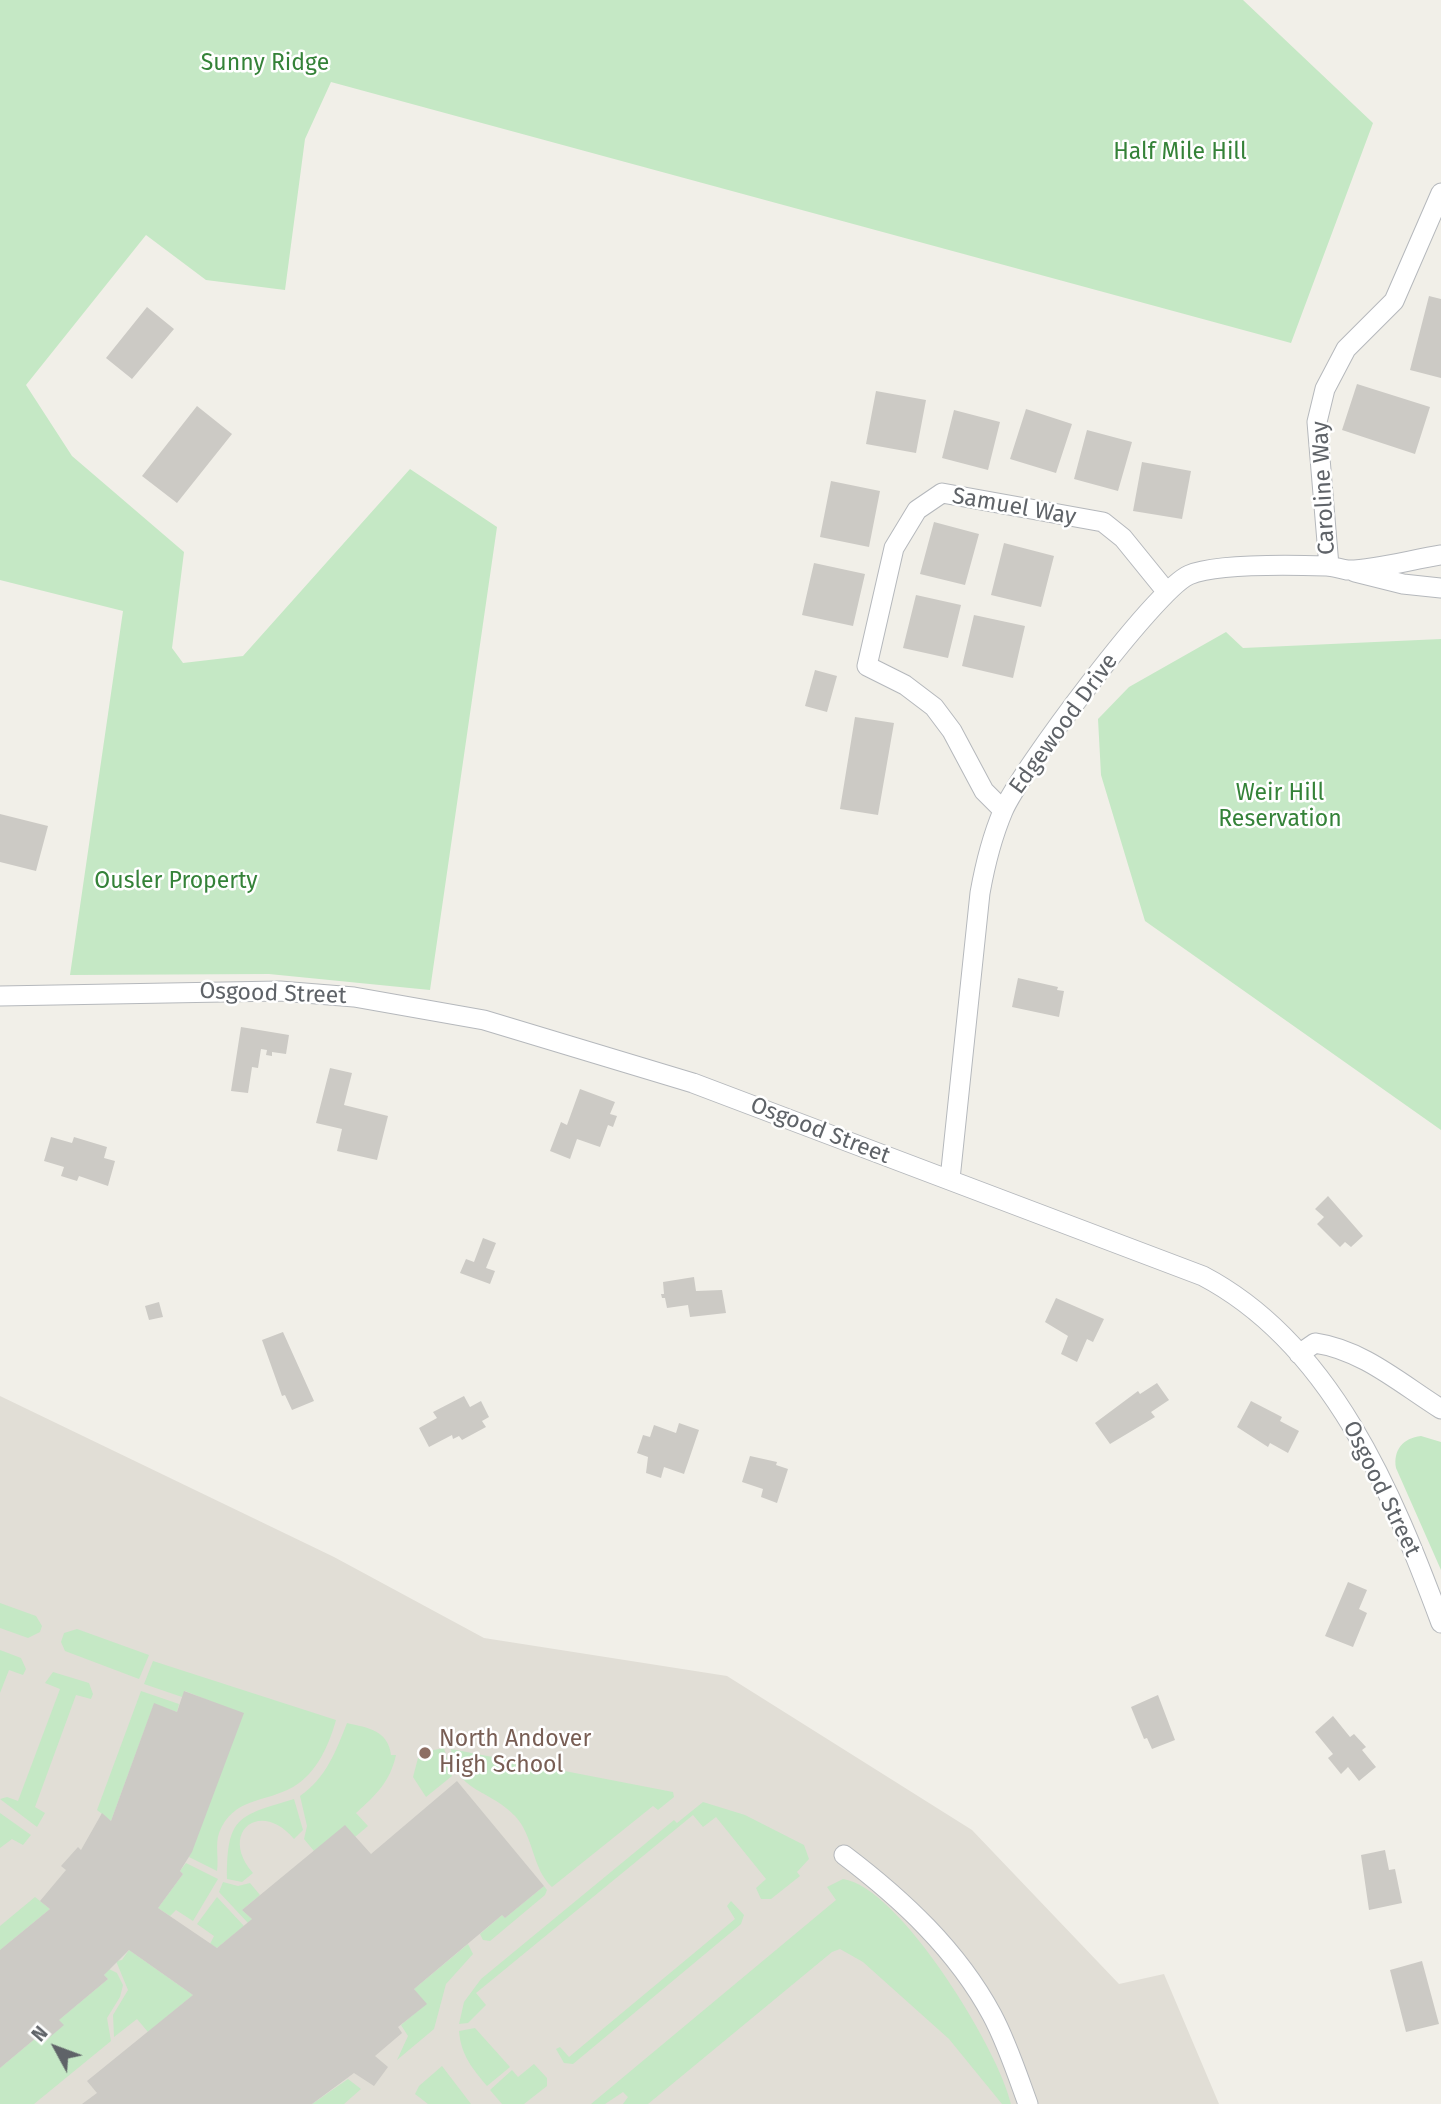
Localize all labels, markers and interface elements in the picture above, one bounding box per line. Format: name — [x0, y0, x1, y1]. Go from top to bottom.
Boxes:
park label: Sunny Ridge — [201, 50, 329, 78]
park label: Half Mile Hill — [1113, 139, 1247, 167]
street label: Caroline Way — [1307, 420, 1341, 556]
street label: Samuel Way — [950, 483, 1078, 531]
street label: Edgewood Drive — [1004, 648, 1124, 800]
park label: Weir Hill Reservation — [1218, 780, 1342, 834]
park label: Ousler Property — [94, 868, 258, 896]
street label: Osgood Street — [199, 978, 347, 1010]
street label: Osgood Street — [746, 1092, 894, 1170]
street label: Osgood Street — [1336, 1417, 1426, 1561]
place label: North Andover High School — [439, 1726, 591, 1780]
marker: North Andover High School — [417, 1745, 433, 1761]
north arrow — [21, 2013, 91, 2083]
text: N — [27, 2022, 53, 2046]

